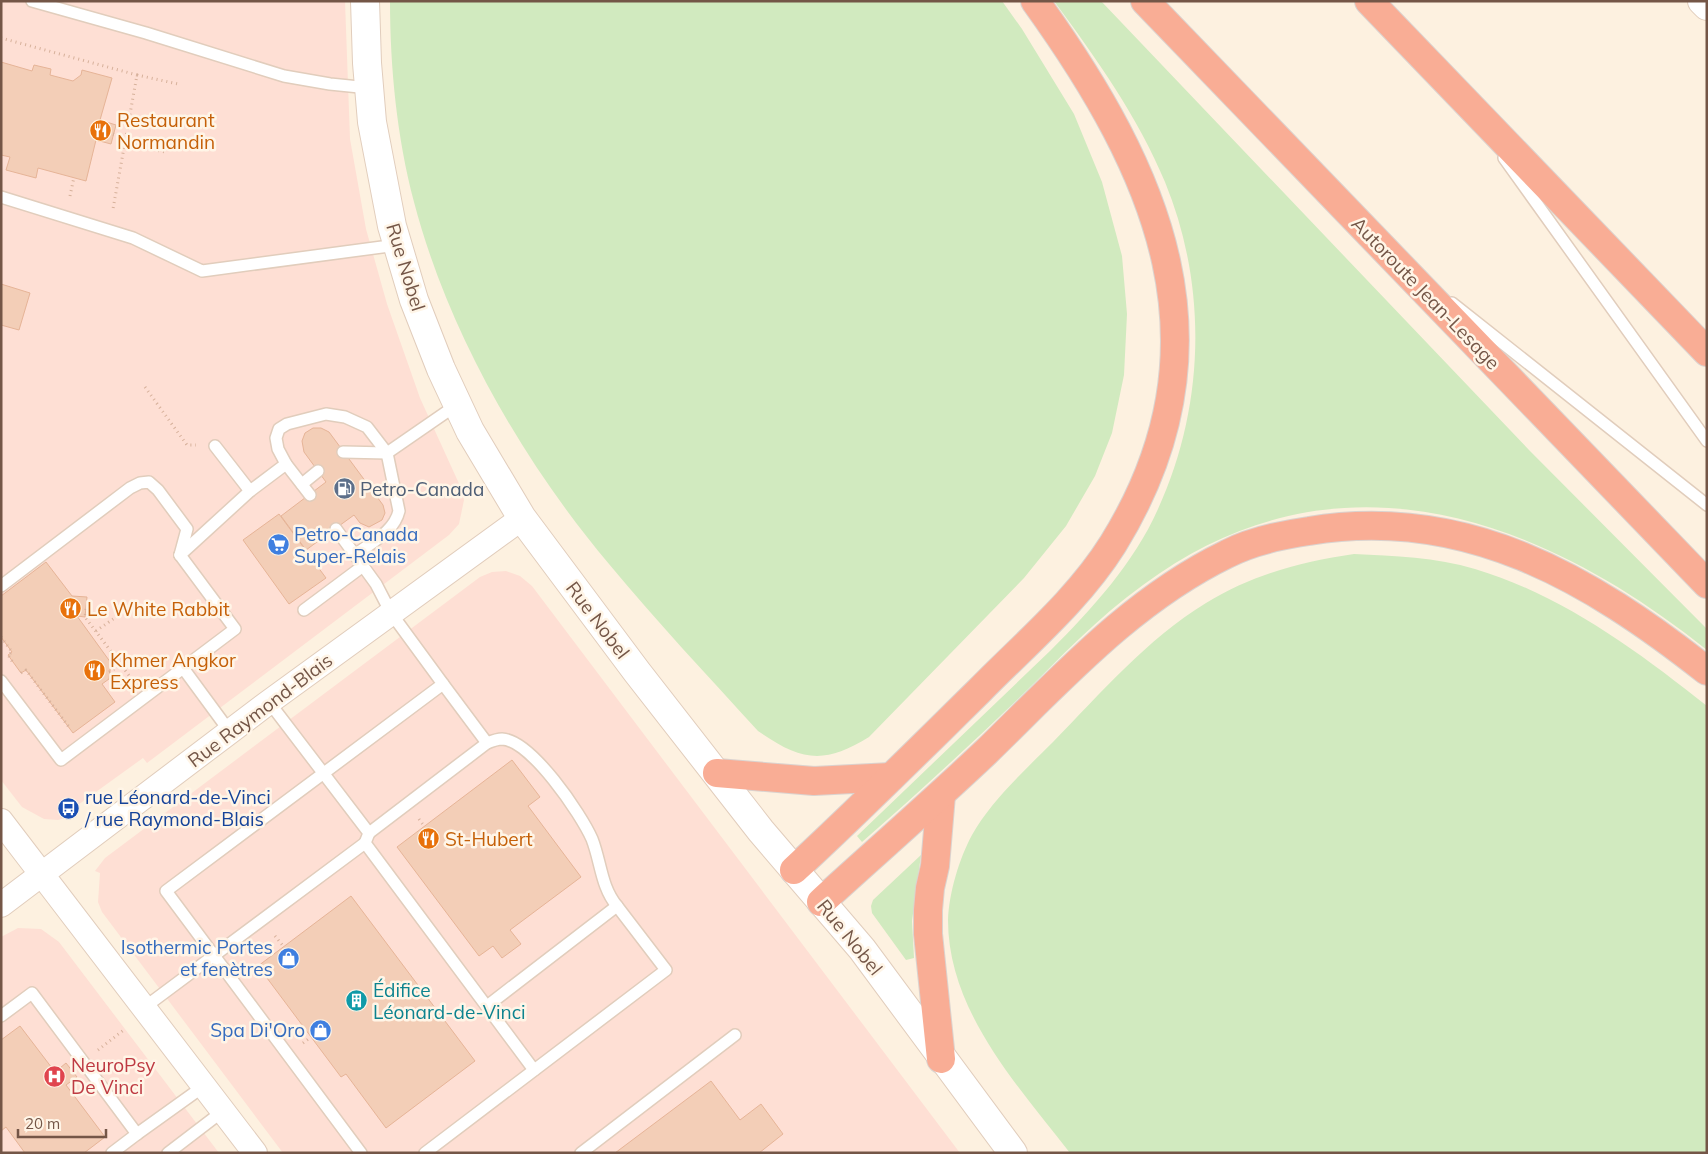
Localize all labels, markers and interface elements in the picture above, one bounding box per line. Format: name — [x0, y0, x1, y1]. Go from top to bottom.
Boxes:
place label: Restaurant Normandin — [117, 108, 215, 154]
restaurant icon: Restaurant Normandin — [89, 119, 113, 143]
street label: Autoroute Jean-Lesage — [1347, 212, 1505, 374]
street label: Rue Nobel — [381, 220, 431, 314]
fuel station icon: Petro-Canada — [332, 477, 356, 501]
place label: Petro-Canada — [360, 477, 484, 501]
place label: Petro-Canada Super-Relais — [294, 522, 418, 568]
supermarket icon: Petro-Canada Super-Relais — [266, 533, 290, 557]
street label: Rue Nobel — [561, 577, 635, 663]
restaurant icon: Le White Rabbit — [59, 597, 83, 621]
place label: Le White Rabbit — [87, 597, 230, 621]
place label: Khmer Angkor Express — [110, 648, 236, 694]
street label: Rue Raymond-Blais — [183, 648, 337, 772]
restaurant icon: Khmer Angkor Express — [82, 659, 106, 683]
place label: rue Léonard-de-Vinci / rue Raymond-Blais — [84, 785, 271, 831]
bus stop icon: rue Léonard-de-Vinci / rue Raymond-Blais — [57, 796, 81, 820]
restaurant icon: St-Hubert — [417, 827, 441, 851]
place label: St-Hubert — [445, 827, 533, 851]
street label: Rue Nobel — [812, 894, 888, 980]
place label: Isothermic Portes et fenètres — [121, 935, 273, 981]
shop icon: Isothermic Portes et fenètres — [277, 946, 301, 970]
place label: Édifice Léonard-de-Vinci — [373, 978, 526, 1024]
building icon: Édifice Léonard-de-Vinci — [345, 989, 369, 1013]
place label: Spa Di'Oro — [210, 1018, 305, 1042]
shop icon: Spa Di'Oro — [309, 1018, 333, 1042]
place label: NeuroPsy De Vinci — [71, 1053, 155, 1099]
hospital icon: NeuroPsy De Vinci — [43, 1064, 67, 1088]
scale bar — [18, 1106, 105, 1138]
text: 20 m — [25, 1114, 60, 1133]

